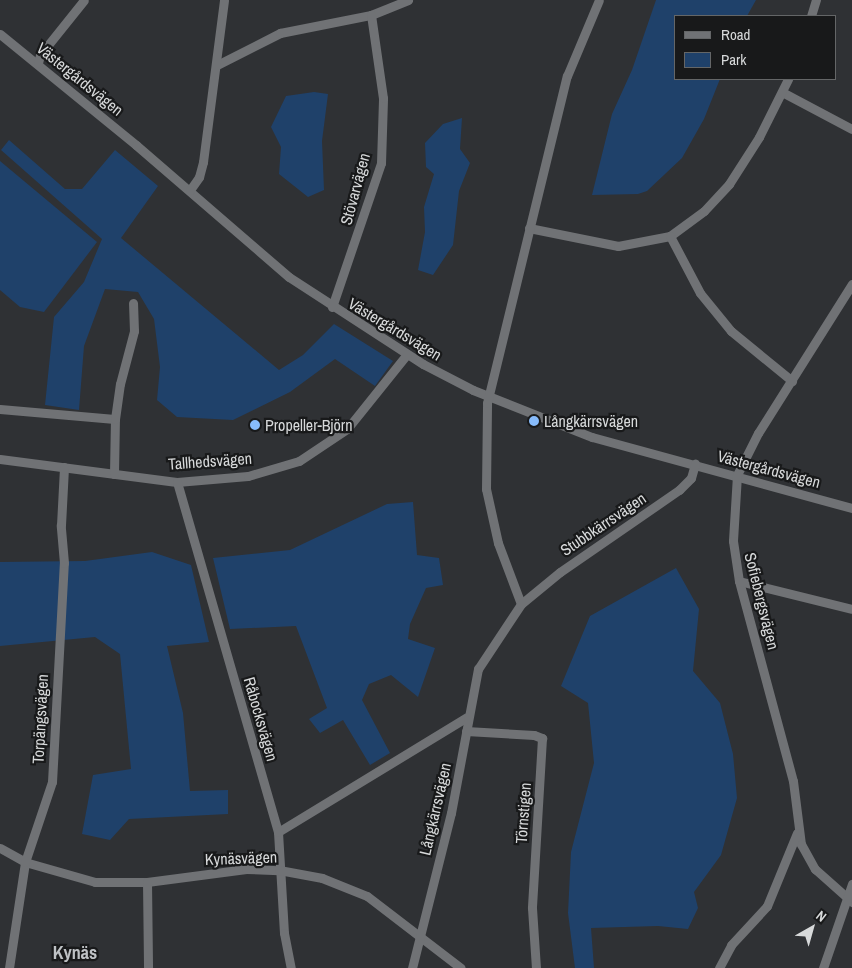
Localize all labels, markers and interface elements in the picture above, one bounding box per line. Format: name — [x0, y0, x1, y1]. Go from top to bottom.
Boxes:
legend — [674, 15, 837, 80]
text: Road — [721, 24, 750, 45]
street label: Västergårdsvägen — [33, 38, 127, 120]
text: Park — [721, 49, 746, 70]
street label: Stövarvägen — [336, 151, 374, 227]
street label: Västergårdsvägen — [345, 294, 445, 364]
place label: Långkärrsvägen — [544, 411, 638, 431]
place label: Propeller-Björn — [265, 415, 352, 435]
marker: Långkärrsvägen — [528, 415, 540, 427]
marker: Propeller-Björn — [249, 419, 261, 431]
street label: Västergårdsvägen — [716, 446, 822, 492]
street label: Tallhedsvägen — [167, 448, 253, 474]
street label: Stubbkärrsvägen — [557, 488, 649, 560]
street label: Sofiebergsvägen — [741, 551, 783, 651]
street label: Torpängsvägen — [28, 674, 52, 764]
street label: Råbocksvägen — [240, 675, 282, 763]
street label: Långkärrsvägen — [415, 761, 455, 857]
street label: Törnstigen — [511, 782, 535, 844]
street label: Kynäsvägen — [205, 847, 277, 869]
north arrow — [787, 903, 837, 953]
text: N — [812, 907, 830, 926]
district label: Kynäs — [53, 942, 97, 964]

